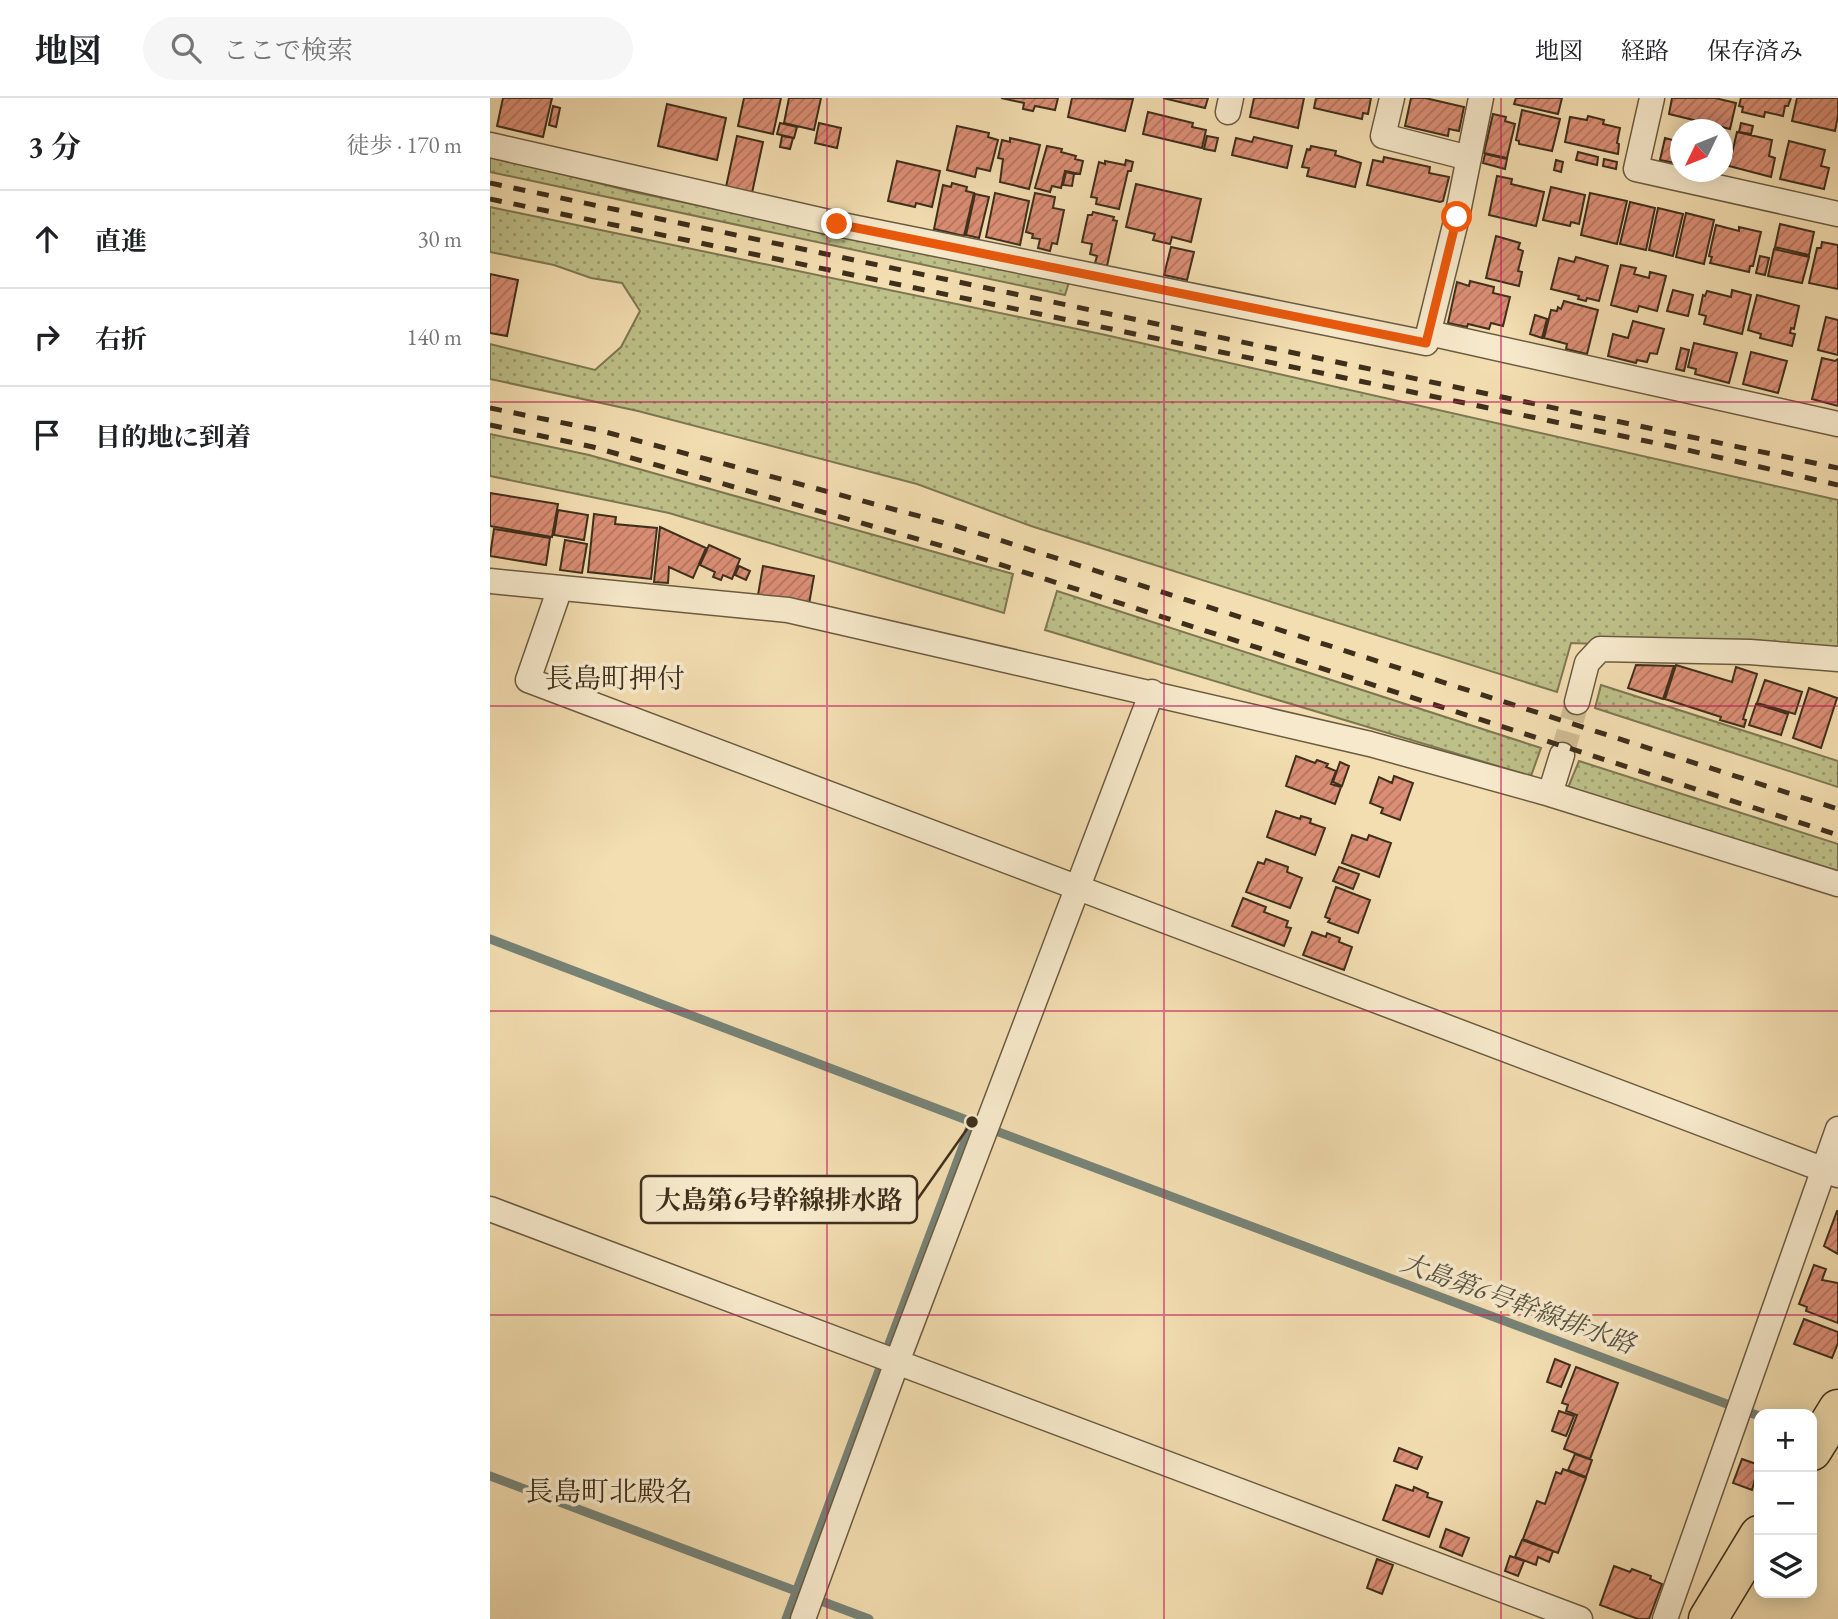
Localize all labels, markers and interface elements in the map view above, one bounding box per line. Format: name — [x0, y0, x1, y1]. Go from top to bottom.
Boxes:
search box — [143, 17, 633, 80]
text: 地図 — [35, 29, 101, 72]
icon: search — [167, 29, 205, 67]
text: ここで検索 — [223, 33, 353, 67]
text: 地図 — [1535, 35, 1583, 66]
text: 経路 — [1621, 35, 1669, 66]
text: 保存済み — [1707, 35, 1803, 66]
north arrow — [1670, 119, 1733, 182]
text: 3 分 — [28, 127, 81, 166]
text: 徒歩 · 170 m — [347, 130, 462, 160]
route start — [1441, 201, 1472, 232]
route end — [821, 208, 852, 239]
icon: ahead — [28, 220, 66, 258]
text: 直進 — [95, 224, 147, 258]
text: 30 m — [417, 224, 462, 254]
icon: right — [28, 318, 66, 356]
text: 右折 — [95, 322, 147, 356]
text: 140 m — [406, 322, 462, 352]
icon: arrive — [28, 416, 66, 454]
text: 目的地に到着 — [95, 420, 251, 454]
district label: 長島町押付 — [545, 660, 685, 696]
callout: 大島第6号幹線排水路 — [641, 1176, 917, 1223]
text: 大島第6号幹線排水路 — [655, 1183, 903, 1217]
water label: 大島第6号幹線排水路 — [1396, 1245, 1641, 1362]
map controls — [1754, 1409, 1817, 1598]
button: + — [1754, 1409, 1817, 1472]
button: − — [1754, 1472, 1817, 1535]
district label: 長島町北殿名 — [525, 1473, 693, 1509]
button: layers — [1754, 1535, 1817, 1598]

